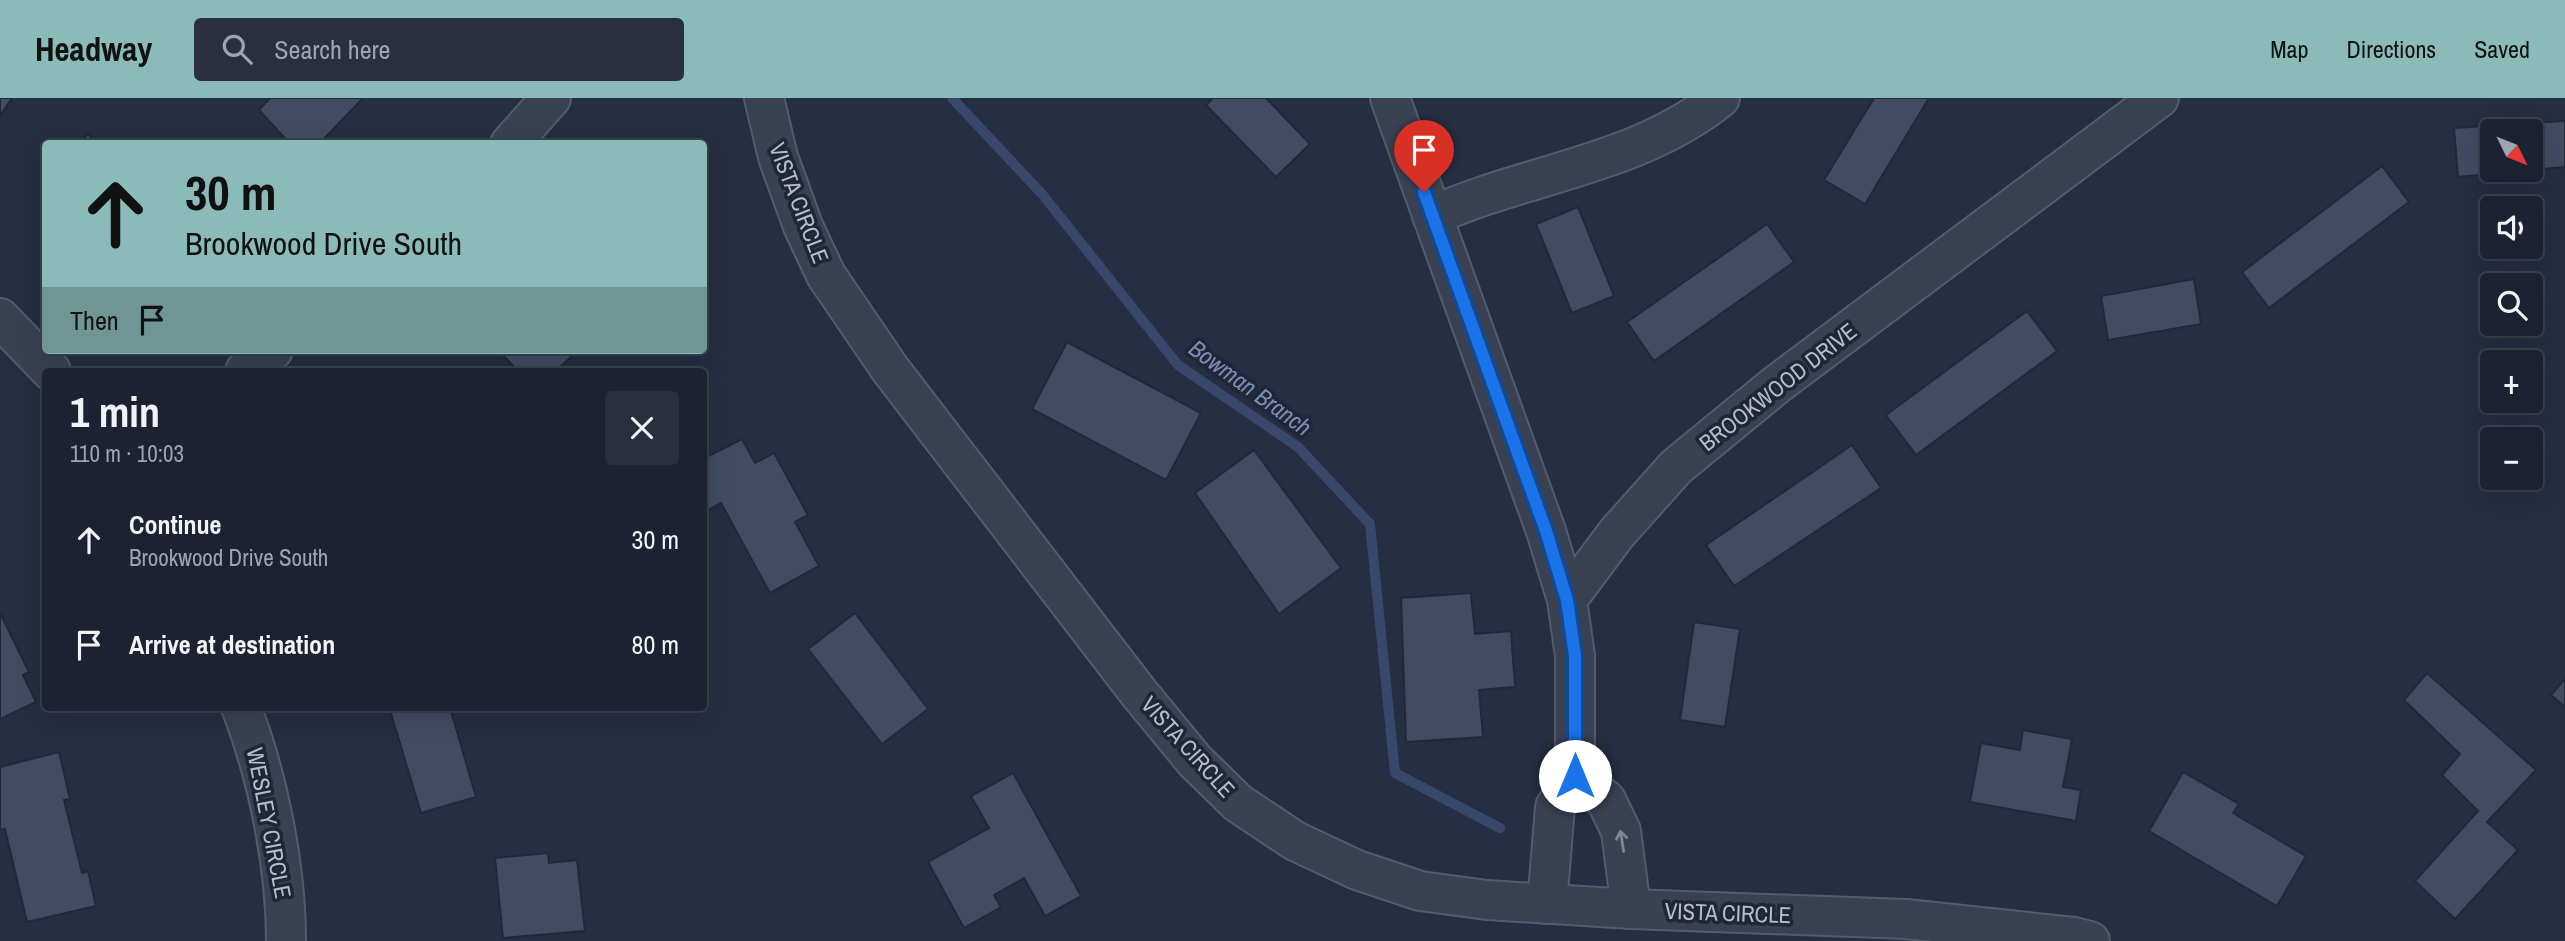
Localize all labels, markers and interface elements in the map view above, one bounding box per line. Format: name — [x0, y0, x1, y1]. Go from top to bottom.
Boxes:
search box — [194, 18, 684, 81]
text: Headway — [35, 27, 152, 71]
icon: search — [218, 30, 256, 68]
text: Search here — [274, 32, 390, 67]
text: Map — [2270, 33, 2308, 65]
text: Directions — [2346, 33, 2436, 65]
text: Saved — [2474, 33, 2530, 65]
north arrow — [2480, 119, 2543, 182]
map controls — [2480, 119, 2543, 490]
pin — [1394, 120, 1454, 192]
icon: arrive — [1405, 131, 1443, 169]
street label: VISTA CIRCLE — [762, 138, 837, 267]
text: 30 m — [185, 159, 277, 225]
icon: ahead — [70, 168, 161, 259]
button: sound — [2480, 196, 2543, 259]
text: Brookwood Drive South — [185, 222, 462, 265]
button: search — [2480, 273, 2543, 336]
icon: arrive — [133, 301, 171, 339]
text: Then — [70, 303, 119, 338]
street label: BROOKWOOD DRIVE — [1693, 315, 1863, 458]
water label: Bowman Branch — [1183, 332, 1318, 443]
button: + — [2480, 350, 2543, 413]
text: 1 min — [70, 384, 160, 440]
button: close — [605, 391, 679, 465]
button: − — [2480, 427, 2543, 490]
text: 110 m · 10:03 — [70, 438, 184, 469]
text: Continue — [129, 507, 221, 542]
icon: ahead — [70, 521, 108, 559]
text: 30 m — [632, 522, 679, 557]
text: Brookwood Drive South — [129, 542, 328, 573]
icon: arrive — [70, 626, 108, 664]
text: Arrive at destination — [129, 627, 335, 662]
text: 80 m — [632, 627, 679, 662]
street label: VISTA CIRCLE — [1135, 689, 1242, 804]
position arrow — [1538, 739, 1612, 813]
street label: WESLEY CIRCLE — [240, 745, 299, 901]
one-way arrow — [1615, 830, 1628, 853]
street label: VISTA CIRCLE — [1664, 895, 1792, 930]

